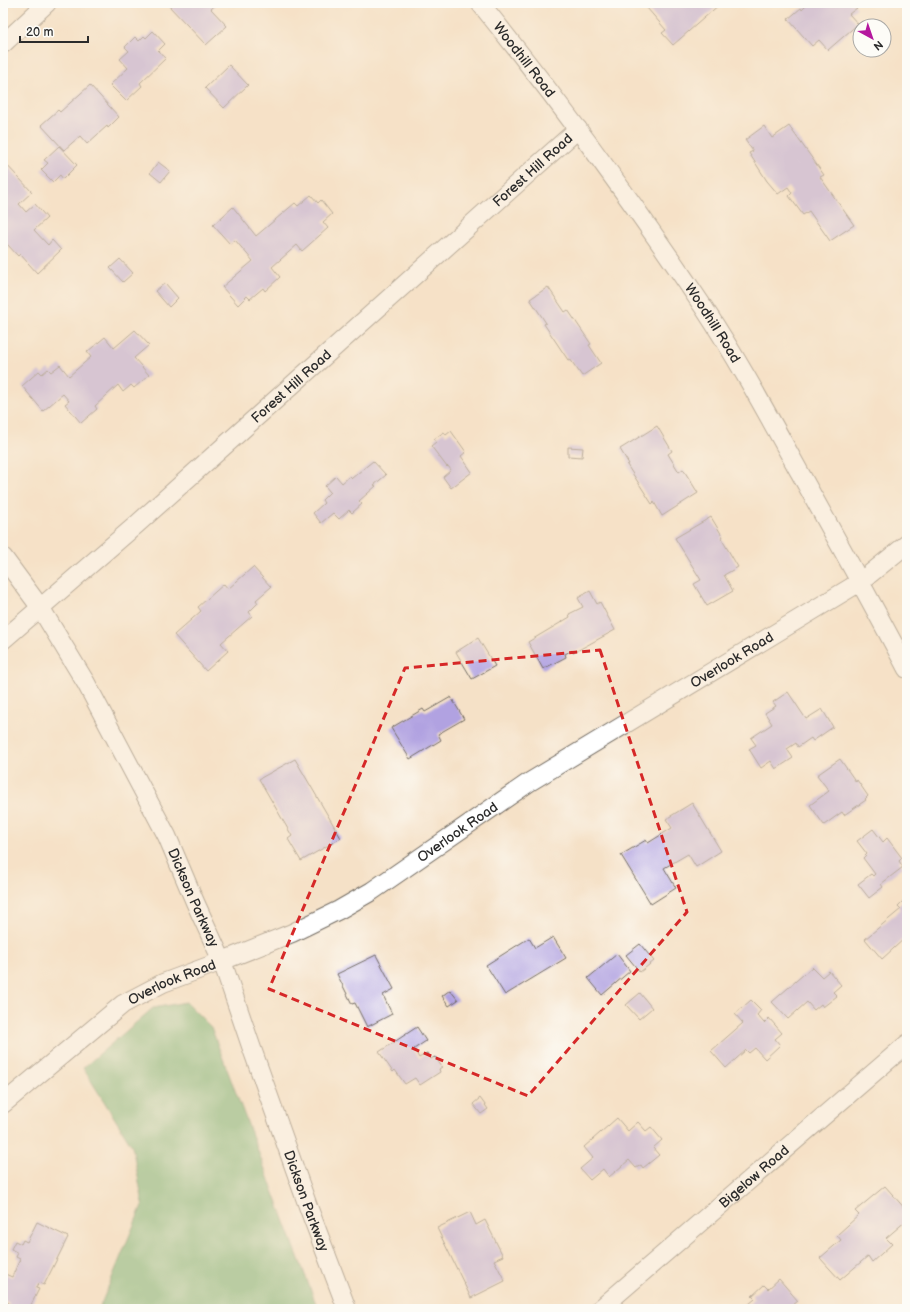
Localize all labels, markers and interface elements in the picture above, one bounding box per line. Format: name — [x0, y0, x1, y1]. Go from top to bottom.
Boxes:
scale bar — [20, 18, 88, 44]
north arrow — [852, 18, 892, 58]
street label: Woodhill Road — [490, 19, 559, 101]
text: 20 m — [26, 25, 53, 40]
text: N — [871, 38, 885, 53]
street label: Forest Hill Road — [489, 130, 576, 210]
street label: Woodhill Road — [681, 280, 744, 366]
street label: Forest Hill Road — [248, 346, 335, 427]
street label: Overlook Road — [687, 628, 777, 692]
street label: Overlook Road — [414, 799, 501, 866]
street label: Dickson Parkway — [164, 846, 223, 950]
street label: Overlook Road — [125, 956, 218, 1009]
street label: Bigelow Road — [715, 1142, 793, 1212]
street label: Dickson Parkway — [280, 1148, 333, 1254]

